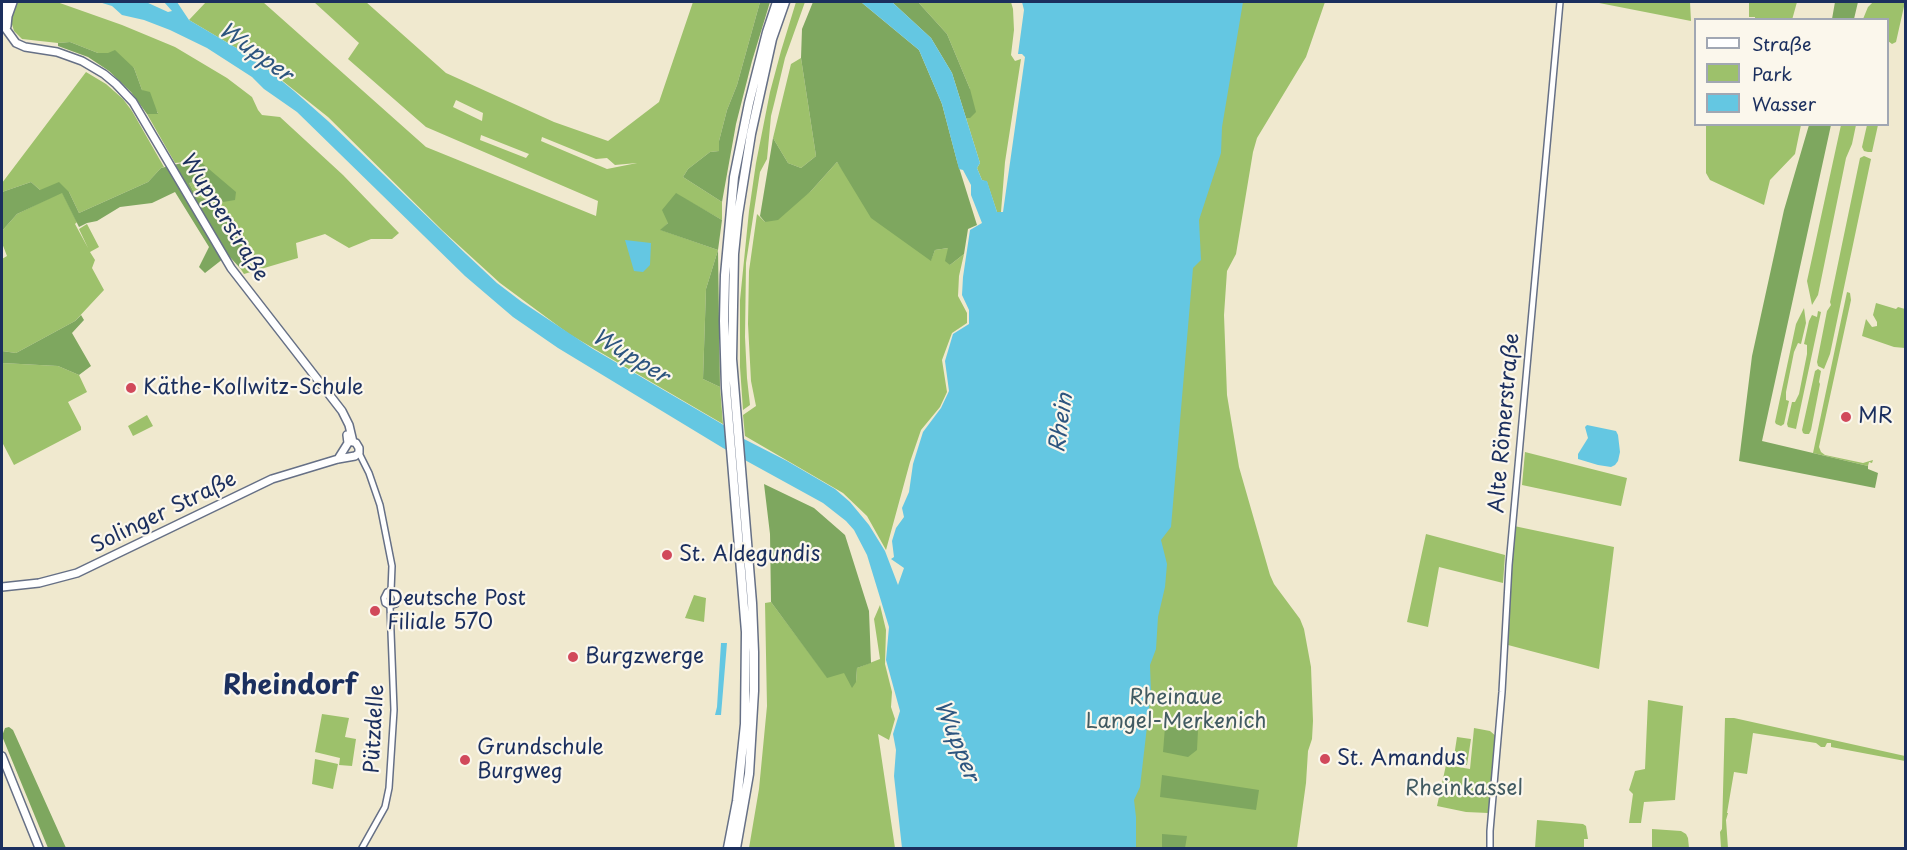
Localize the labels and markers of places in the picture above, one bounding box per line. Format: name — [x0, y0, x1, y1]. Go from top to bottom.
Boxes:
place label: Käthe-Kollwitz-Schule — [143, 375, 364, 401]
marker: Käthe-Kollwitz-Schule — [124, 381, 138, 395]
place label: MR — [1858, 404, 1893, 430]
marker: MR — [1839, 410, 1853, 424]
place label: St. Aldegundis — [679, 542, 820, 568]
marker: St. Aldegundis — [660, 548, 674, 562]
place label: Deutsche Post Filiale 570 — [387, 586, 526, 636]
marker: Deutsche Post Filiale 570 — [368, 604, 382, 618]
place label: Burgzwerge — [585, 644, 704, 670]
marker: Burgzwerge — [566, 650, 580, 664]
place label: Grundschule Burgweg — [477, 735, 604, 785]
place label: St. Amandus — [1337, 746, 1466, 772]
marker: St. Amandus — [1318, 752, 1332, 766]
marker: Grundschule Burgweg — [458, 753, 472, 767]

